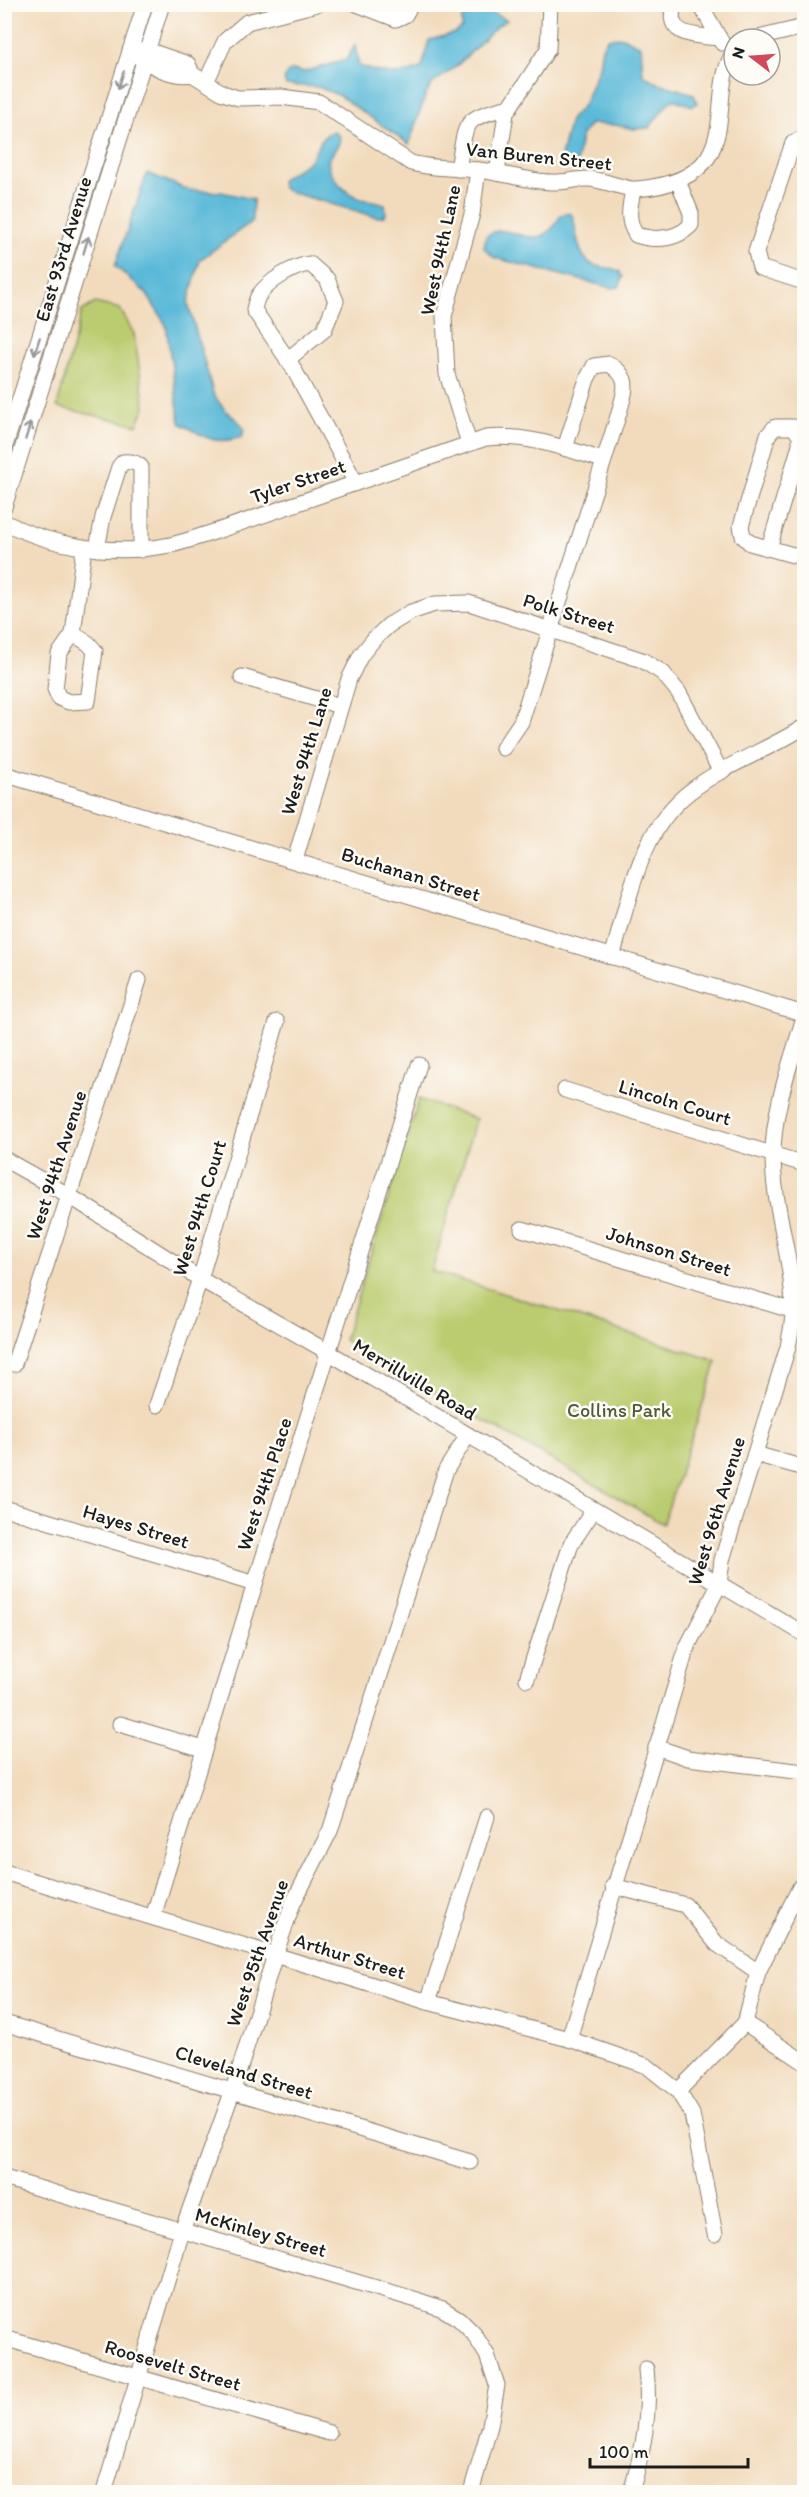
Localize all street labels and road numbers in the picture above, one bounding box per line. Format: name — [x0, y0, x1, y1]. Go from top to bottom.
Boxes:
street label: Van Buren Street — [465, 136, 613, 176]
street label: East 93rd Avenue — [29, 173, 97, 325]
street label: West 94th Lane — [414, 183, 466, 317]
street label: Tyler Street — [247, 454, 349, 508]
street label: Polk Street — [520, 588, 618, 638]
street label: West 94th Lane — [275, 684, 337, 818]
street label: Buchanan Street — [339, 841, 483, 907]
street label: Lincoln Court — [616, 1074, 734, 1130]
street label: West 94th Avenue — [21, 1087, 91, 1243]
street label: West 94th Court — [167, 1137, 231, 1279]
street label: Johnson Street — [604, 1221, 734, 1281]
street label: Merrillville Road — [349, 1333, 482, 1426]
street label: West 94th Place — [231, 1414, 297, 1554]
street label: West 96th Avenue — [682, 1434, 750, 1588]
street label: Hayes Street — [80, 1498, 192, 1554]
street label: West 95th Avenue — [221, 1876, 293, 2030]
street label: Arthur Street — [291, 1928, 409, 1984]
street label: Cleveland Street — [172, 2040, 316, 2104]
street label: McKinley Street — [192, 2202, 330, 2262]
street label: Roosevelt Street — [102, 2334, 244, 2396]

